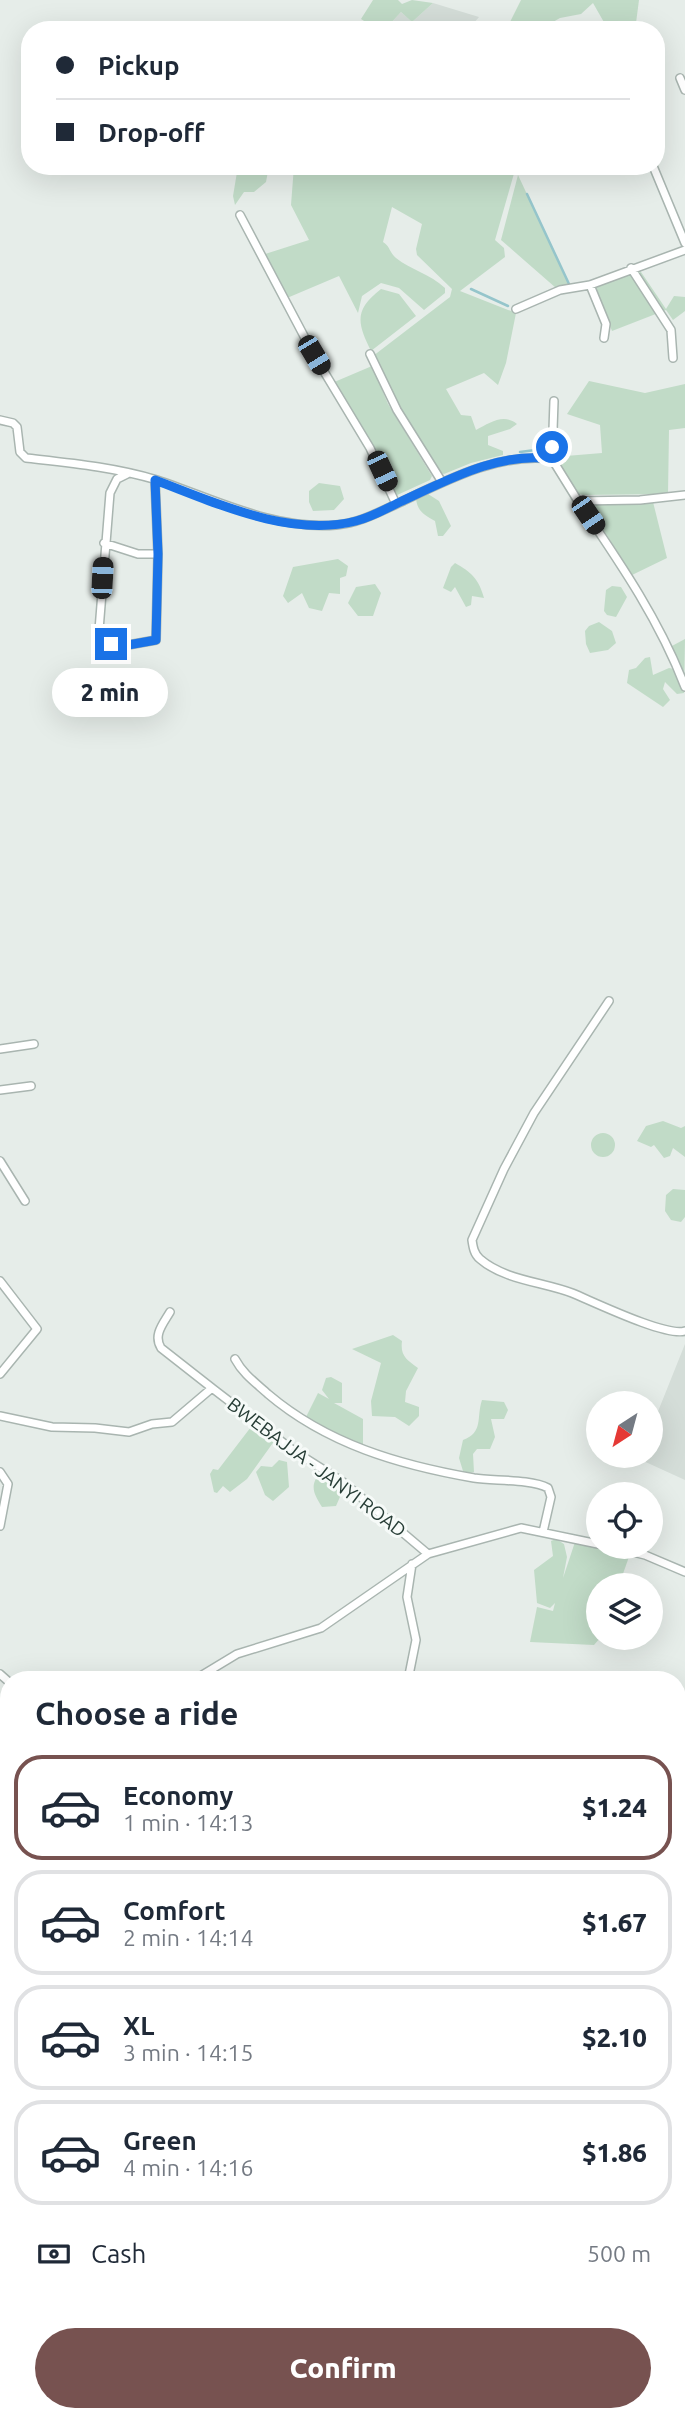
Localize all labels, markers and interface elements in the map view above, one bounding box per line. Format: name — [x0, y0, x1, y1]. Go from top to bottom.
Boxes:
text: Pickup — [98, 51, 180, 80]
text: Drop-off — [98, 118, 205, 147]
car — [295, 332, 334, 378]
route start — [536, 431, 568, 463]
car — [364, 448, 401, 494]
car — [568, 492, 609, 538]
car — [91, 556, 114, 600]
route end — [95, 628, 127, 660]
callout: 2 min — [53, 668, 169, 718]
text: 2 min — [81, 680, 139, 705]
north arrow — [586, 1391, 663, 1468]
map controls — [586, 1391, 663, 1650]
street label: BWEBAJJA - JANYI ROAD — [223, 1393, 411, 1541]
button: locate — [586, 1482, 663, 1559]
button: layers — [586, 1573, 663, 1650]
text: Choose a ride — [35, 1695, 238, 1731]
icon: car — [39, 1776, 102, 1839]
text: Economy — [123, 1781, 233, 1810]
text: $1.24 — [582, 1793, 647, 1822]
text: 1 min · 14:13 — [123, 1810, 254, 1835]
icon: car — [39, 1891, 102, 1954]
text: Comfort — [123, 1896, 226, 1925]
text: $1.67 — [582, 1908, 647, 1937]
text: 2 min · 14:14 — [123, 1925, 254, 1950]
icon: car — [39, 2006, 102, 2069]
text: XL — [123, 2011, 154, 2040]
text: $2.10 — [582, 2023, 647, 2052]
text: 3 min · 14:15 — [123, 2040, 254, 2065]
icon: car — [39, 2121, 102, 2184]
text: Green — [123, 2126, 197, 2155]
text: $1.86 — [582, 2138, 647, 2167]
text: 4 min · 14:16 — [123, 2155, 254, 2180]
icon: cash — [35, 2235, 73, 2273]
text: Cash — [91, 2239, 146, 2268]
text: 500 m — [587, 2241, 651, 2266]
button: Confirm — [35, 2328, 651, 2408]

